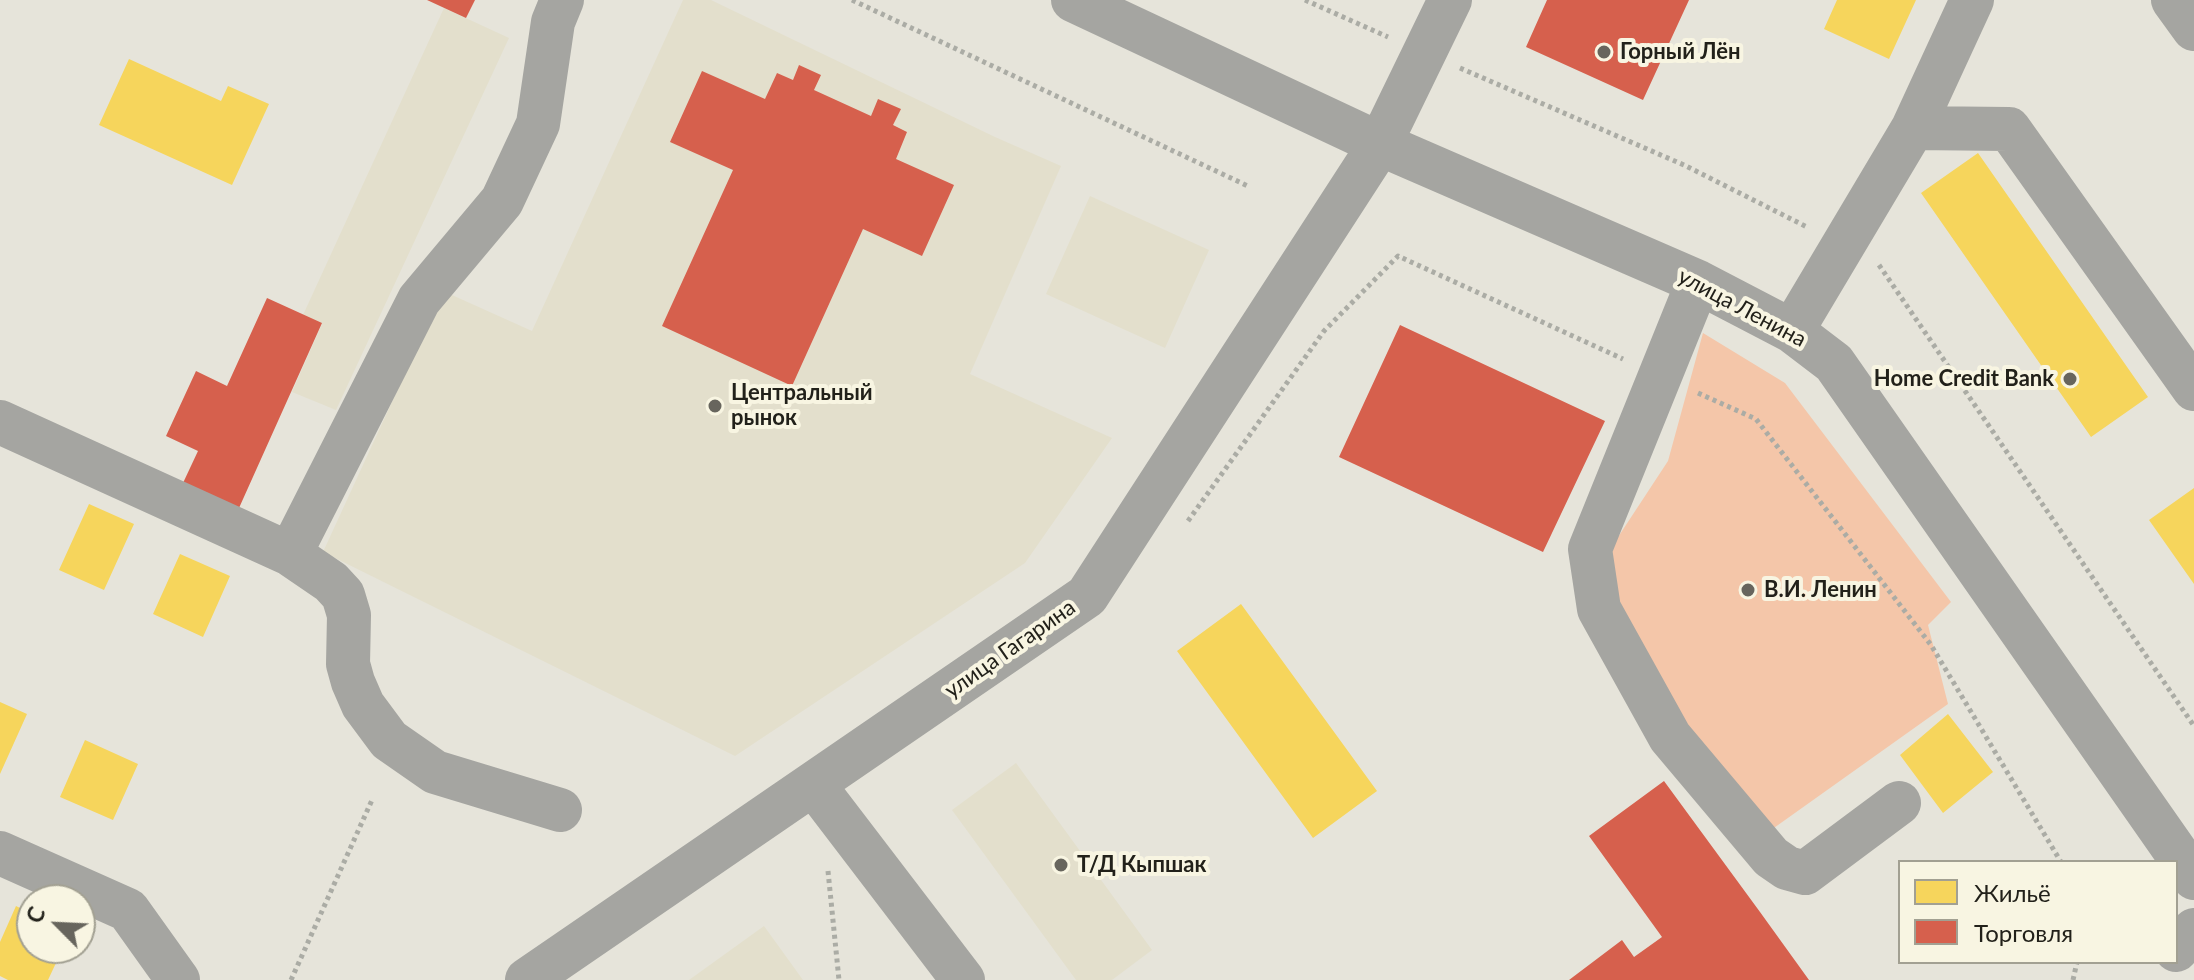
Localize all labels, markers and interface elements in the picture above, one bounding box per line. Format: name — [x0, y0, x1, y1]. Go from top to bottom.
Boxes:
place label: Горный Лён — [1620, 39, 1741, 65]
marker: Горный Лён — [1595, 43, 1613, 61]
street label: улица Ленина — [1673, 263, 1811, 353]
place label: Home Credit Bank — [1874, 366, 2054, 392]
marker: Home Credit Bank — [2061, 370, 2079, 388]
place label: Центральный рынок — [731, 380, 873, 432]
marker: Центральный рынок — [706, 397, 724, 415]
place label: В.И. Ленин — [1764, 577, 1877, 603]
marker: В.И. Ленин — [1739, 581, 1757, 599]
street label: улица Гагарина — [940, 594, 1080, 704]
place label: Т/Д Кыпшак — [1077, 852, 1206, 878]
marker: Т/Д Кыпшак — [1052, 856, 1070, 874]
legend — [1898, 860, 2178, 964]
text: Жильё — [1974, 878, 2051, 907]
north arrow — [16, 884, 96, 964]
text: С — [20, 903, 51, 927]
text: Торговля — [1974, 918, 2073, 947]

